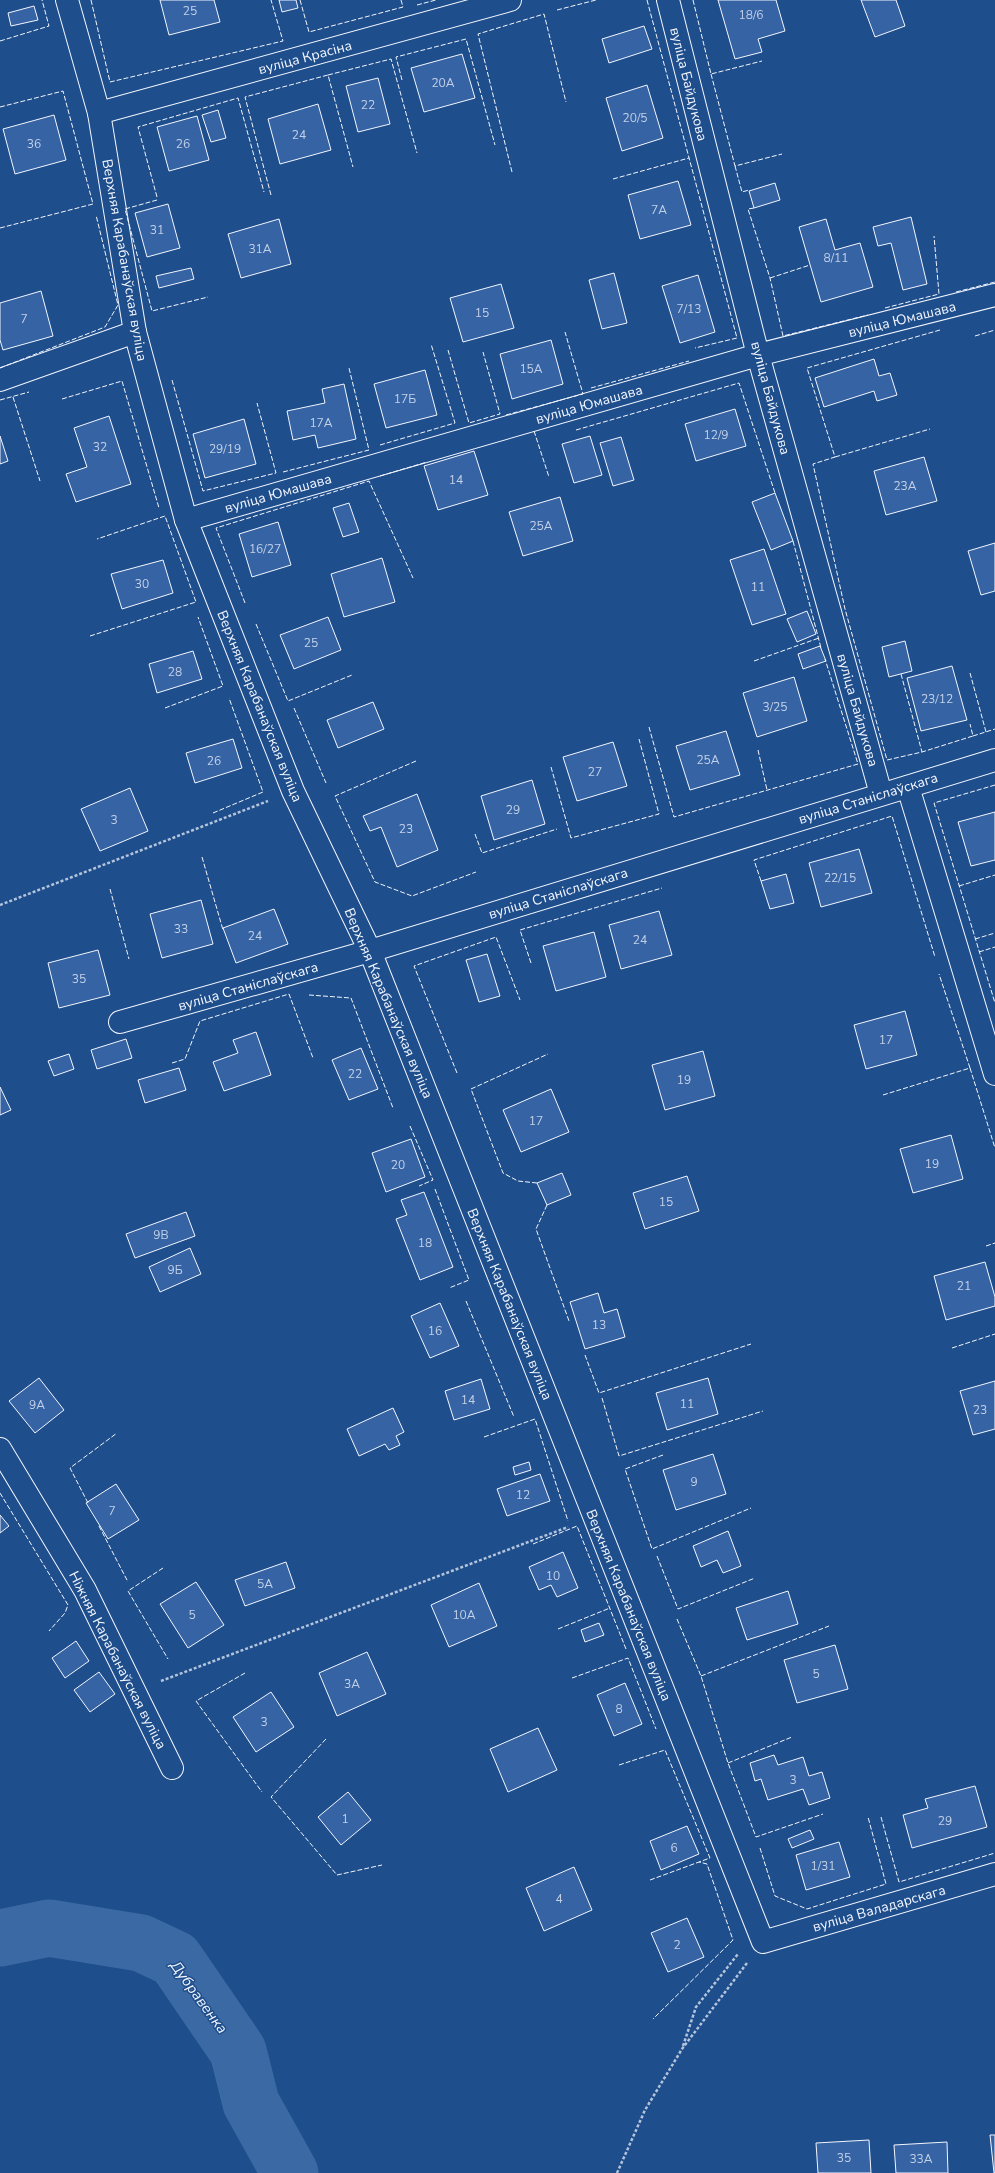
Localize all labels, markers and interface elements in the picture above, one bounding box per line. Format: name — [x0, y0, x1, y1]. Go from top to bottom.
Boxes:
house number: 25 — [183, 3, 197, 19]
house number: 18/6 — [739, 7, 764, 23]
street label: вуліца Байдукова — [665, 25, 712, 143]
street label: вуліца Красіна — [256, 36, 354, 79]
house number: 20А — [431, 75, 455, 91]
house number: 22 — [361, 97, 375, 113]
house number: 20/5 — [623, 110, 648, 126]
house number: 24 — [292, 127, 306, 143]
house number: 36 — [27, 136, 41, 152]
house number: 26 — [176, 136, 190, 152]
street label: Верхняя Карабанаўская вуліца — [97, 157, 152, 363]
house number: 7А — [651, 202, 667, 218]
house number: 31 — [150, 222, 164, 238]
house number: 31А — [248, 241, 272, 257]
house number: 8/11 — [824, 250, 849, 266]
street label: вуліца Юмашава — [846, 297, 958, 342]
house number: 7/13 — [677, 301, 702, 317]
house number: 15 — [475, 305, 489, 321]
house number: 7 — [20, 311, 28, 327]
street label: вуліца Байдукова — [746, 339, 795, 457]
house number: 15А — [519, 361, 543, 377]
street label: вуліца Юмашава — [533, 380, 645, 429]
house number: 17Б — [394, 391, 416, 407]
house number: 17А — [309, 415, 333, 431]
house number: 12/9 — [704, 427, 729, 443]
house number: 32 — [93, 439, 107, 455]
house number: 29/19 — [209, 441, 241, 457]
street label: вуліца Юмашава — [222, 469, 334, 518]
house number: 14 — [449, 472, 463, 488]
house number: 23А — [893, 478, 917, 494]
house number: 25А — [529, 518, 553, 534]
house number: 16/27 — [249, 541, 281, 557]
house number: 30 — [135, 576, 149, 592]
house number: 11 — [751, 579, 765, 595]
street label: Верхняя Карабанаўская вуліца — [212, 608, 307, 805]
house number: 25 — [304, 635, 318, 651]
street label: вуліца Байдукова — [832, 651, 883, 769]
house number: 28 — [168, 664, 182, 680]
house number: 23/12 — [921, 691, 953, 707]
house number: 3/25 — [763, 699, 788, 715]
house number: 25А — [696, 752, 720, 768]
house number: 26 — [207, 753, 221, 769]
house number: 27 — [588, 764, 602, 780]
street label: вуліца Станіслаўскага — [796, 768, 940, 829]
house number: 29 — [506, 802, 520, 818]
house number: 3 — [110, 812, 118, 828]
house number: 23 — [399, 821, 413, 837]
street label: вуліца Станіслаўскага — [486, 863, 630, 924]
house number: 22/15 — [824, 870, 856, 886]
street label: Верхняя Карабанаўская вуліца — [340, 905, 437, 1101]
house number: 33 — [174, 921, 188, 937]
house number: 24 — [248, 928, 262, 944]
house number: 24 — [633, 932, 647, 948]
street label: вуліца Станіслаўскага — [176, 957, 320, 1016]
house number: 35 — [72, 971, 86, 987]
house number: 17 — [879, 1032, 893, 1048]
house number: 22 — [348, 1066, 362, 1082]
house number: 19 — [677, 1072, 691, 1088]
house number: 17 — [529, 1113, 543, 1129]
house number: 19 — [925, 1156, 939, 1172]
house number: 20 — [391, 1157, 405, 1173]
house number: 15 — [659, 1194, 673, 1210]
street label: Верхняя Карабанаўская вуліца — [462, 1206, 557, 1403]
house number: 9В — [153, 1227, 169, 1243]
house number: 18 — [418, 1235, 432, 1251]
house number: 9Б — [167, 1262, 183, 1278]
house number: 21 — [957, 1278, 971, 1294]
house number: 13 — [592, 1317, 606, 1333]
house number: 16 — [428, 1323, 442, 1339]
house number: 14 — [461, 1392, 475, 1408]
house number: 11 — [680, 1396, 694, 1412]
house number: 9А — [29, 1397, 45, 1413]
house number: 23 — [973, 1402, 987, 1418]
house number: 9 — [690, 1474, 698, 1490]
house number: 12 — [516, 1487, 530, 1503]
house number: 7 — [108, 1503, 116, 1519]
street label: Верхняя Карабанаўская вуліца — [581, 1507, 676, 1704]
street label: Ніжняя Карабанаўская вуліца — [64, 1568, 171, 1752]
house number: 10 — [546, 1568, 560, 1584]
house number: 5А — [257, 1576, 273, 1592]
house number: 5 — [188, 1607, 196, 1623]
house number: 10А — [452, 1607, 476, 1623]
house number: 5 — [812, 1666, 820, 1682]
house number: 3А — [344, 1676, 360, 1692]
house number: 8 — [615, 1701, 623, 1717]
house number: 3 — [260, 1714, 268, 1730]
house number: 3 — [789, 1772, 797, 1788]
house number: 1 — [341, 1811, 349, 1827]
house number: 29 — [938, 1813, 952, 1829]
house number: 6 — [670, 1840, 678, 1856]
house number: 1/31 — [811, 1858, 836, 1874]
street label: вуліца Валадарскага — [810, 1880, 948, 1937]
house number: 4 — [555, 1891, 563, 1907]
house number: 2 — [673, 1937, 681, 1953]
water label: Дубравенка — [165, 1956, 232, 2038]
house number: 35 — [837, 2150, 851, 2166]
house number: 33А — [909, 2151, 933, 2167]

